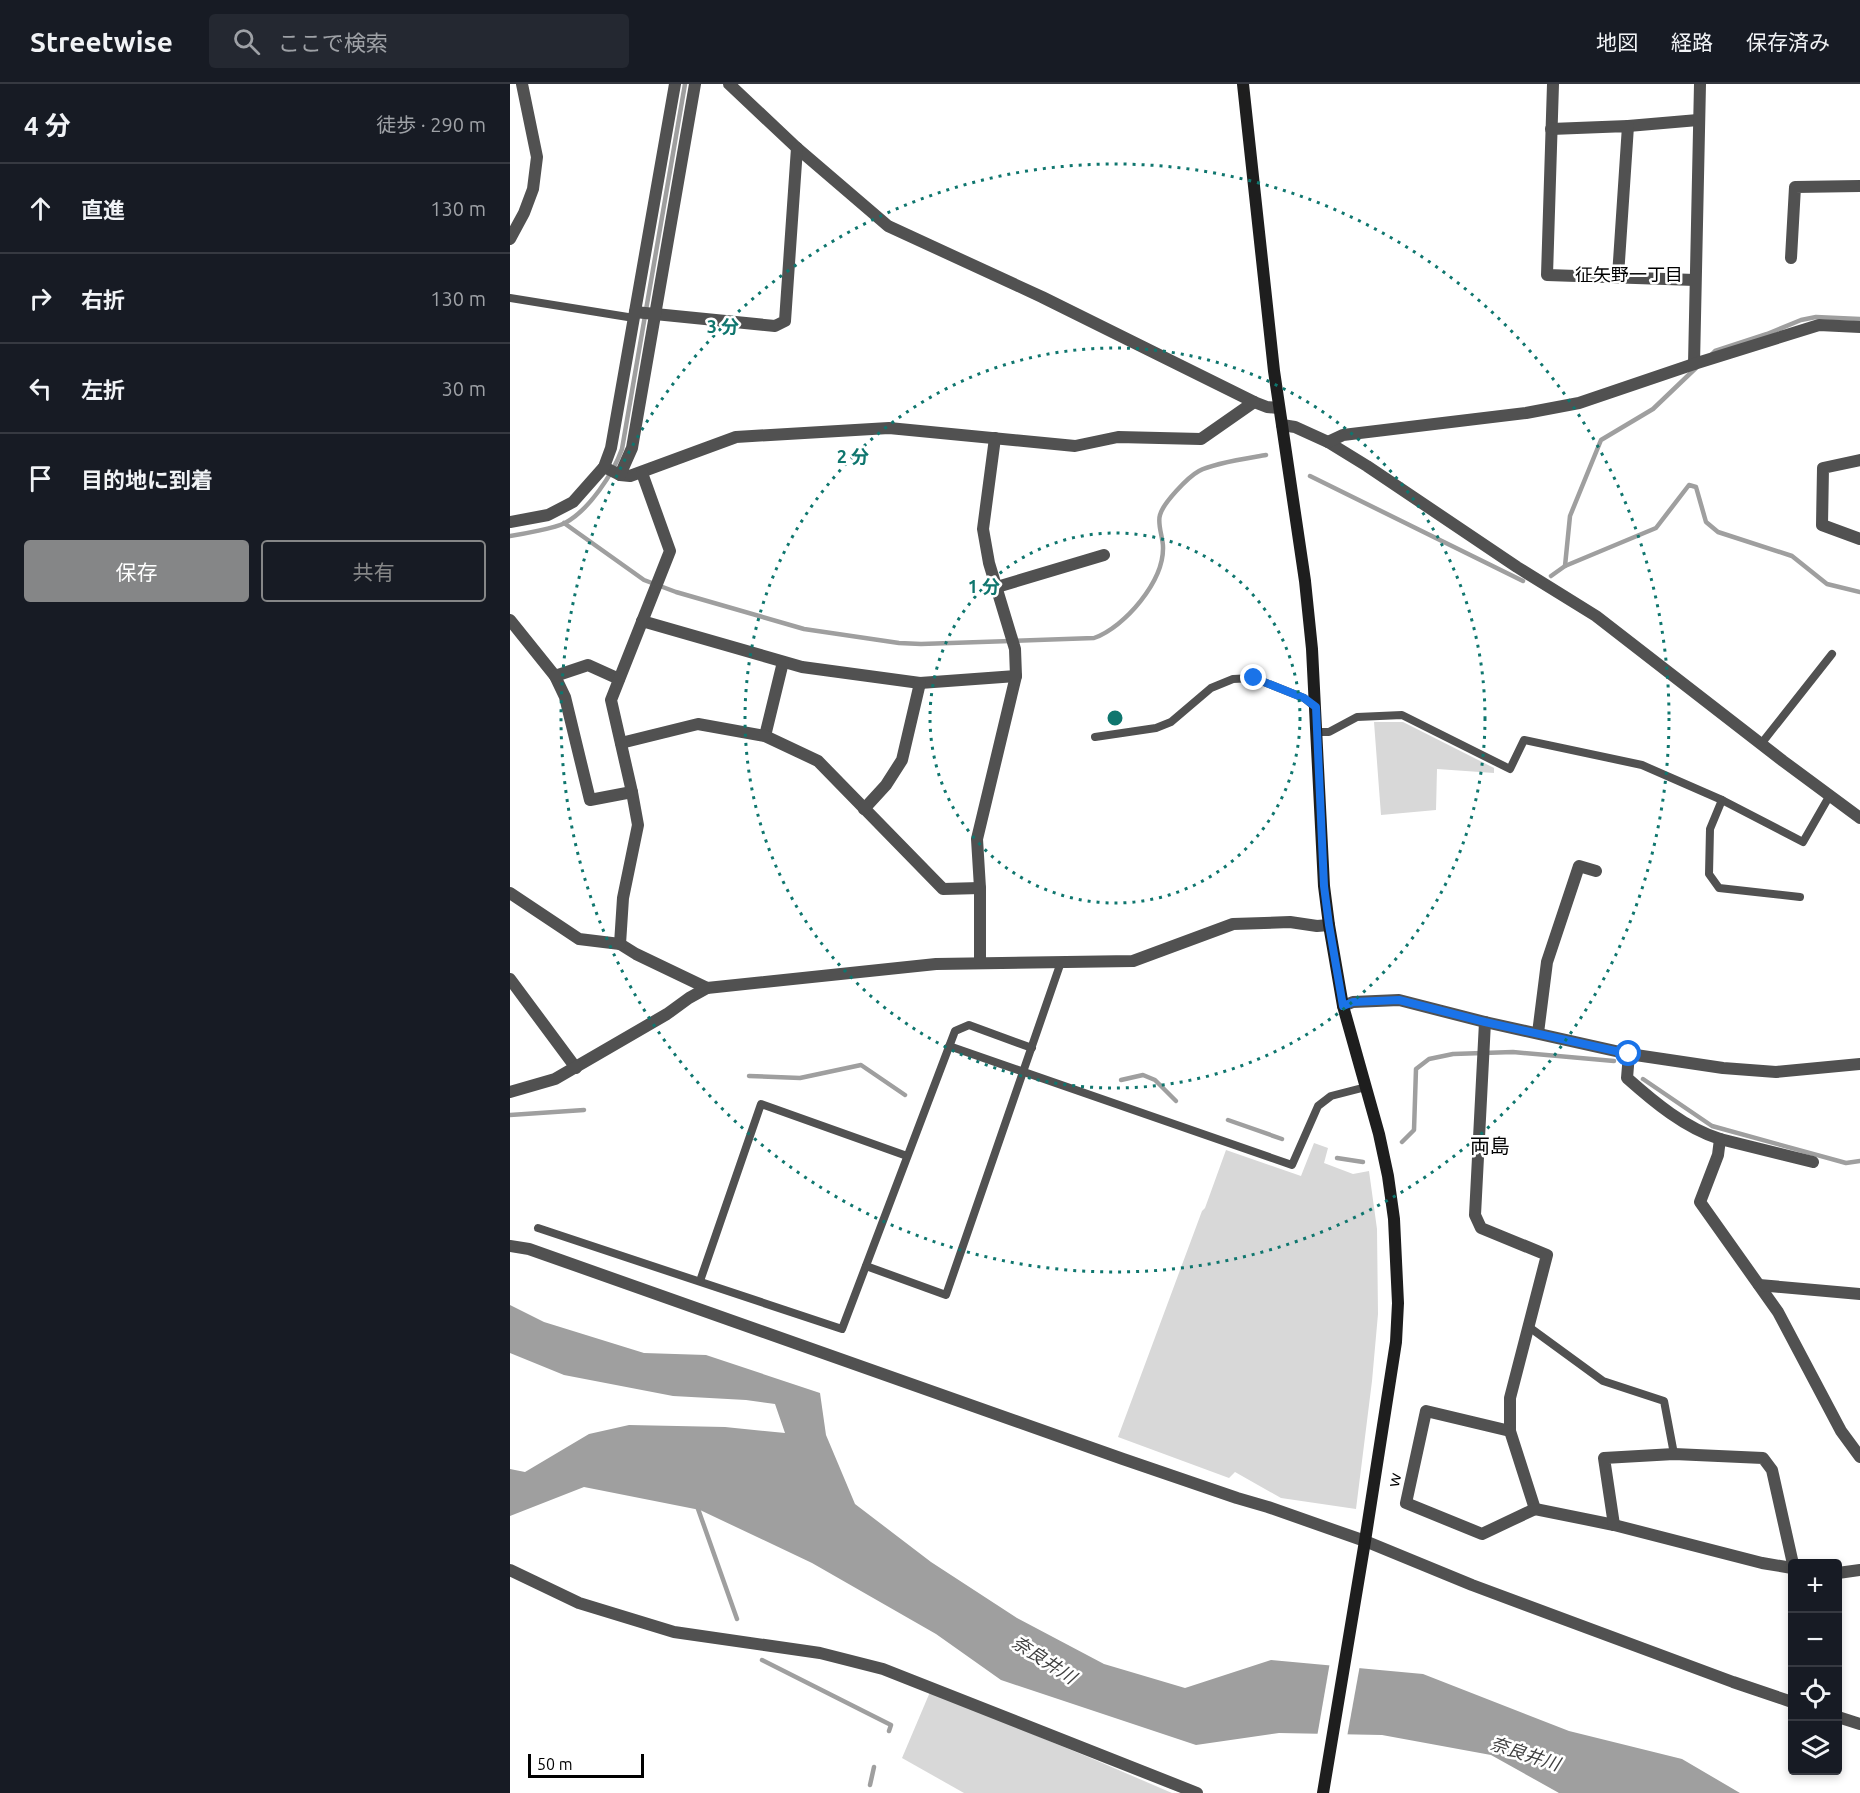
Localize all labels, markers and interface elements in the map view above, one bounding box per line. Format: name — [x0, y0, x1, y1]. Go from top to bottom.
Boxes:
search box — [209, 14, 629, 68]
icon: search — [230, 25, 263, 58]
text: Streetwise — [30, 26, 173, 57]
text: ここで検索 — [278, 30, 388, 55]
text: 地図 — [1596, 30, 1638, 54]
text: 経路 — [1671, 30, 1713, 54]
text: 保存済み — [1746, 30, 1830, 54]
text: 4 分 — [24, 111, 71, 140]
text: 徒歩 · 290 m — [376, 113, 486, 136]
icon: ahead — [24, 192, 57, 225]
text: 直進 — [81, 197, 125, 222]
text: 130 m — [430, 197, 486, 220]
district label: 征矢野一丁目 — [1575, 264, 1683, 284]
icon: right — [24, 282, 57, 315]
text: 右折 — [81, 287, 125, 312]
text: 130 m — [430, 287, 486, 310]
text: 3 分 — [707, 316, 739, 336]
icon: left — [24, 372, 57, 405]
text: 左折 — [81, 377, 125, 402]
text: 30 m — [442, 377, 486, 400]
text: 2 分 — [837, 446, 869, 466]
icon: arrive — [24, 462, 57, 495]
text: 目的地に到着 — [81, 467, 213, 492]
button: 保存 — [24, 540, 249, 602]
button: 共有 — [261, 540, 486, 602]
text: 1 分 — [968, 576, 1000, 596]
route end — [1240, 664, 1266, 690]
centre of rings — [1105, 708, 1125, 728]
route start — [1615, 1040, 1641, 1066]
district label: 両島 — [1470, 1134, 1510, 1157]
street label: ｗ — [1384, 1470, 1404, 1490]
map controls — [1788, 1559, 1842, 1775]
button: + — [1788, 1559, 1842, 1613]
button: − — [1788, 1613, 1842, 1667]
water label: 奈良井川 — [1009, 1631, 1082, 1688]
button: locate — [1788, 1667, 1842, 1721]
button: layers — [1788, 1721, 1842, 1775]
water label: 奈良井川 — [1488, 1732, 1565, 1774]
scale bar — [528, 1751, 644, 1778]
text: 50 m — [537, 1755, 573, 1773]

